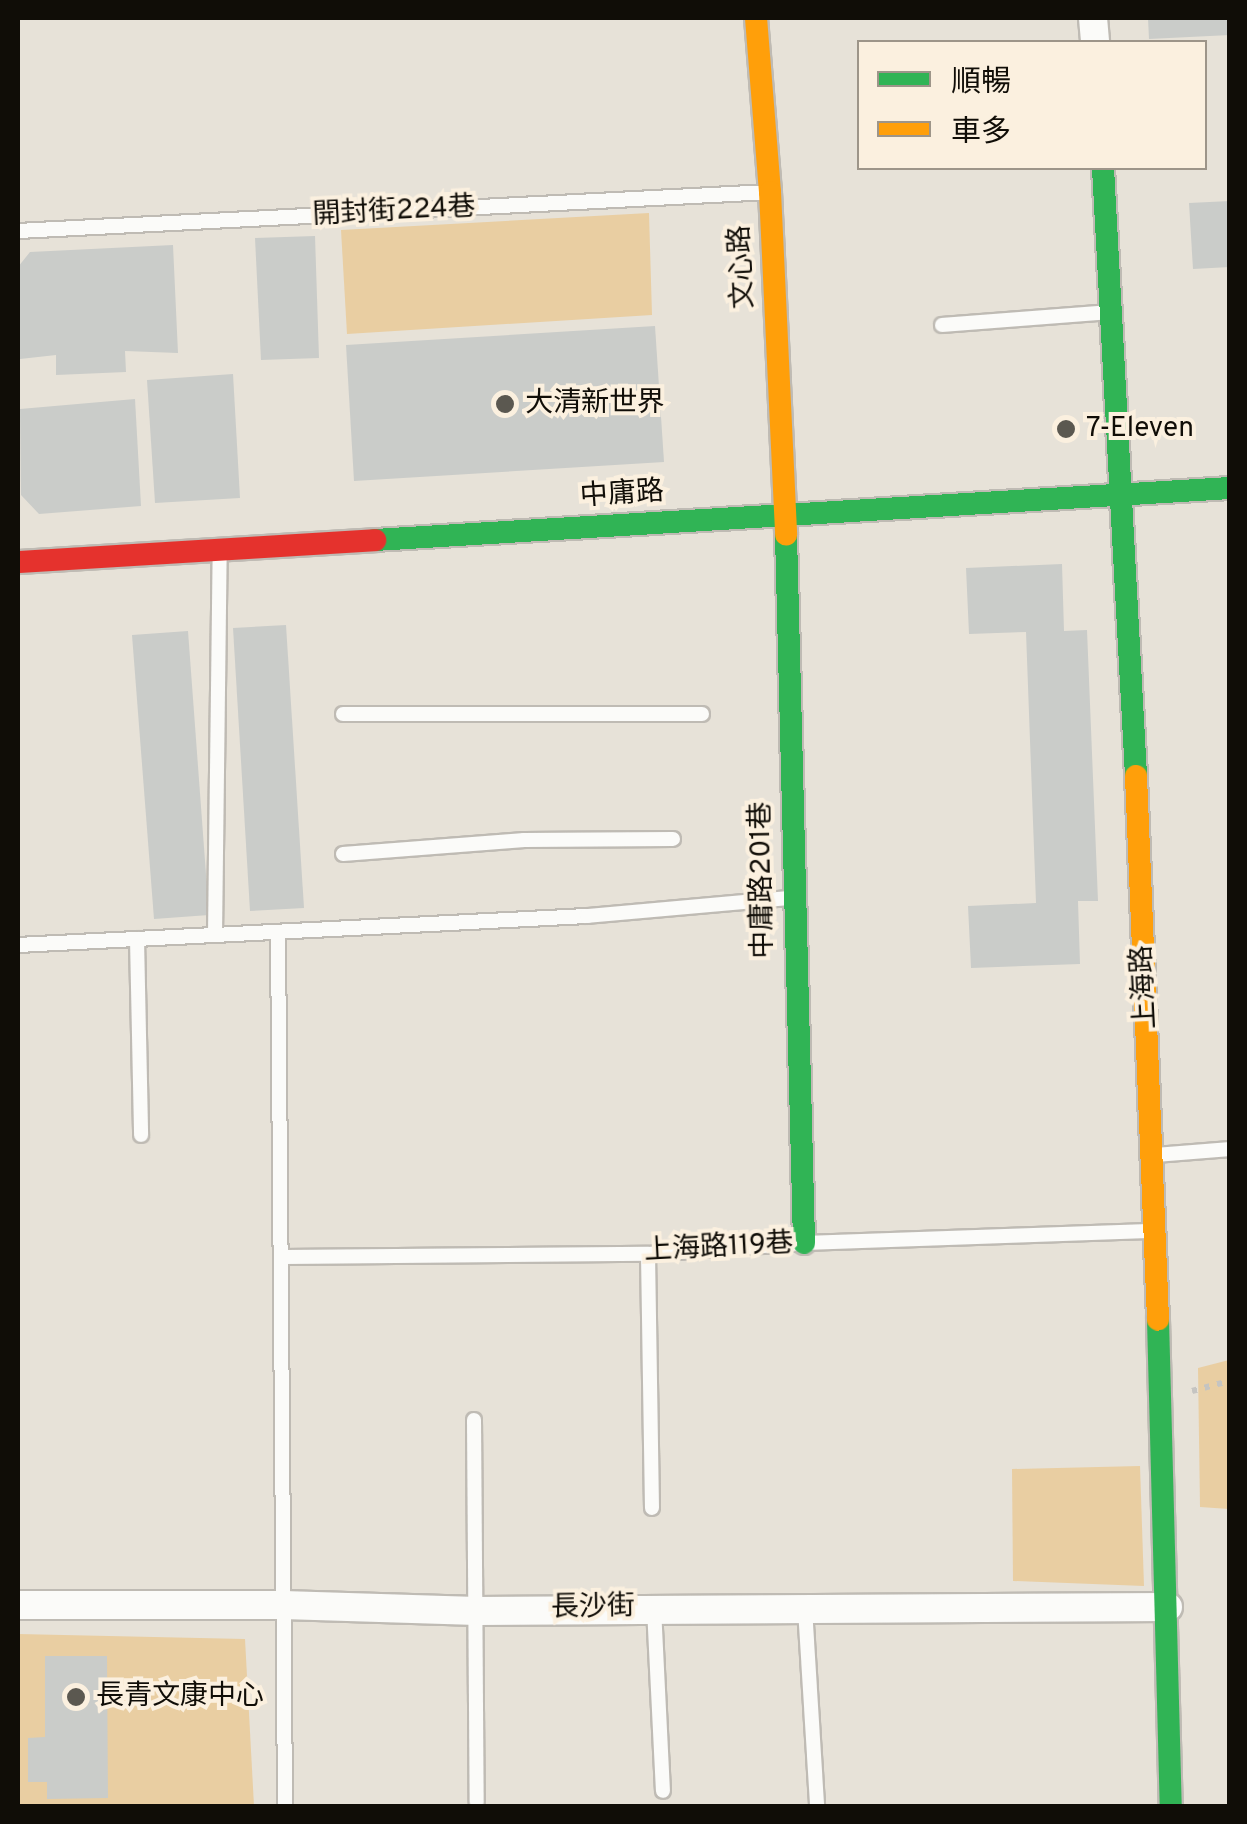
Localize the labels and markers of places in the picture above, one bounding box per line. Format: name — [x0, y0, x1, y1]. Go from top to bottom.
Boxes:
place label: 大清新世界 — [525, 387, 665, 421]
marker: 大清新世界 — [494, 393, 516, 415]
place label: 7-Eleven — [1086, 412, 1194, 446]
marker: 7-Eleven — [1055, 418, 1077, 440]
place label: 長青文康中心 — [96, 1680, 264, 1714]
marker: 長青文康中心 — [65, 1686, 87, 1708]

